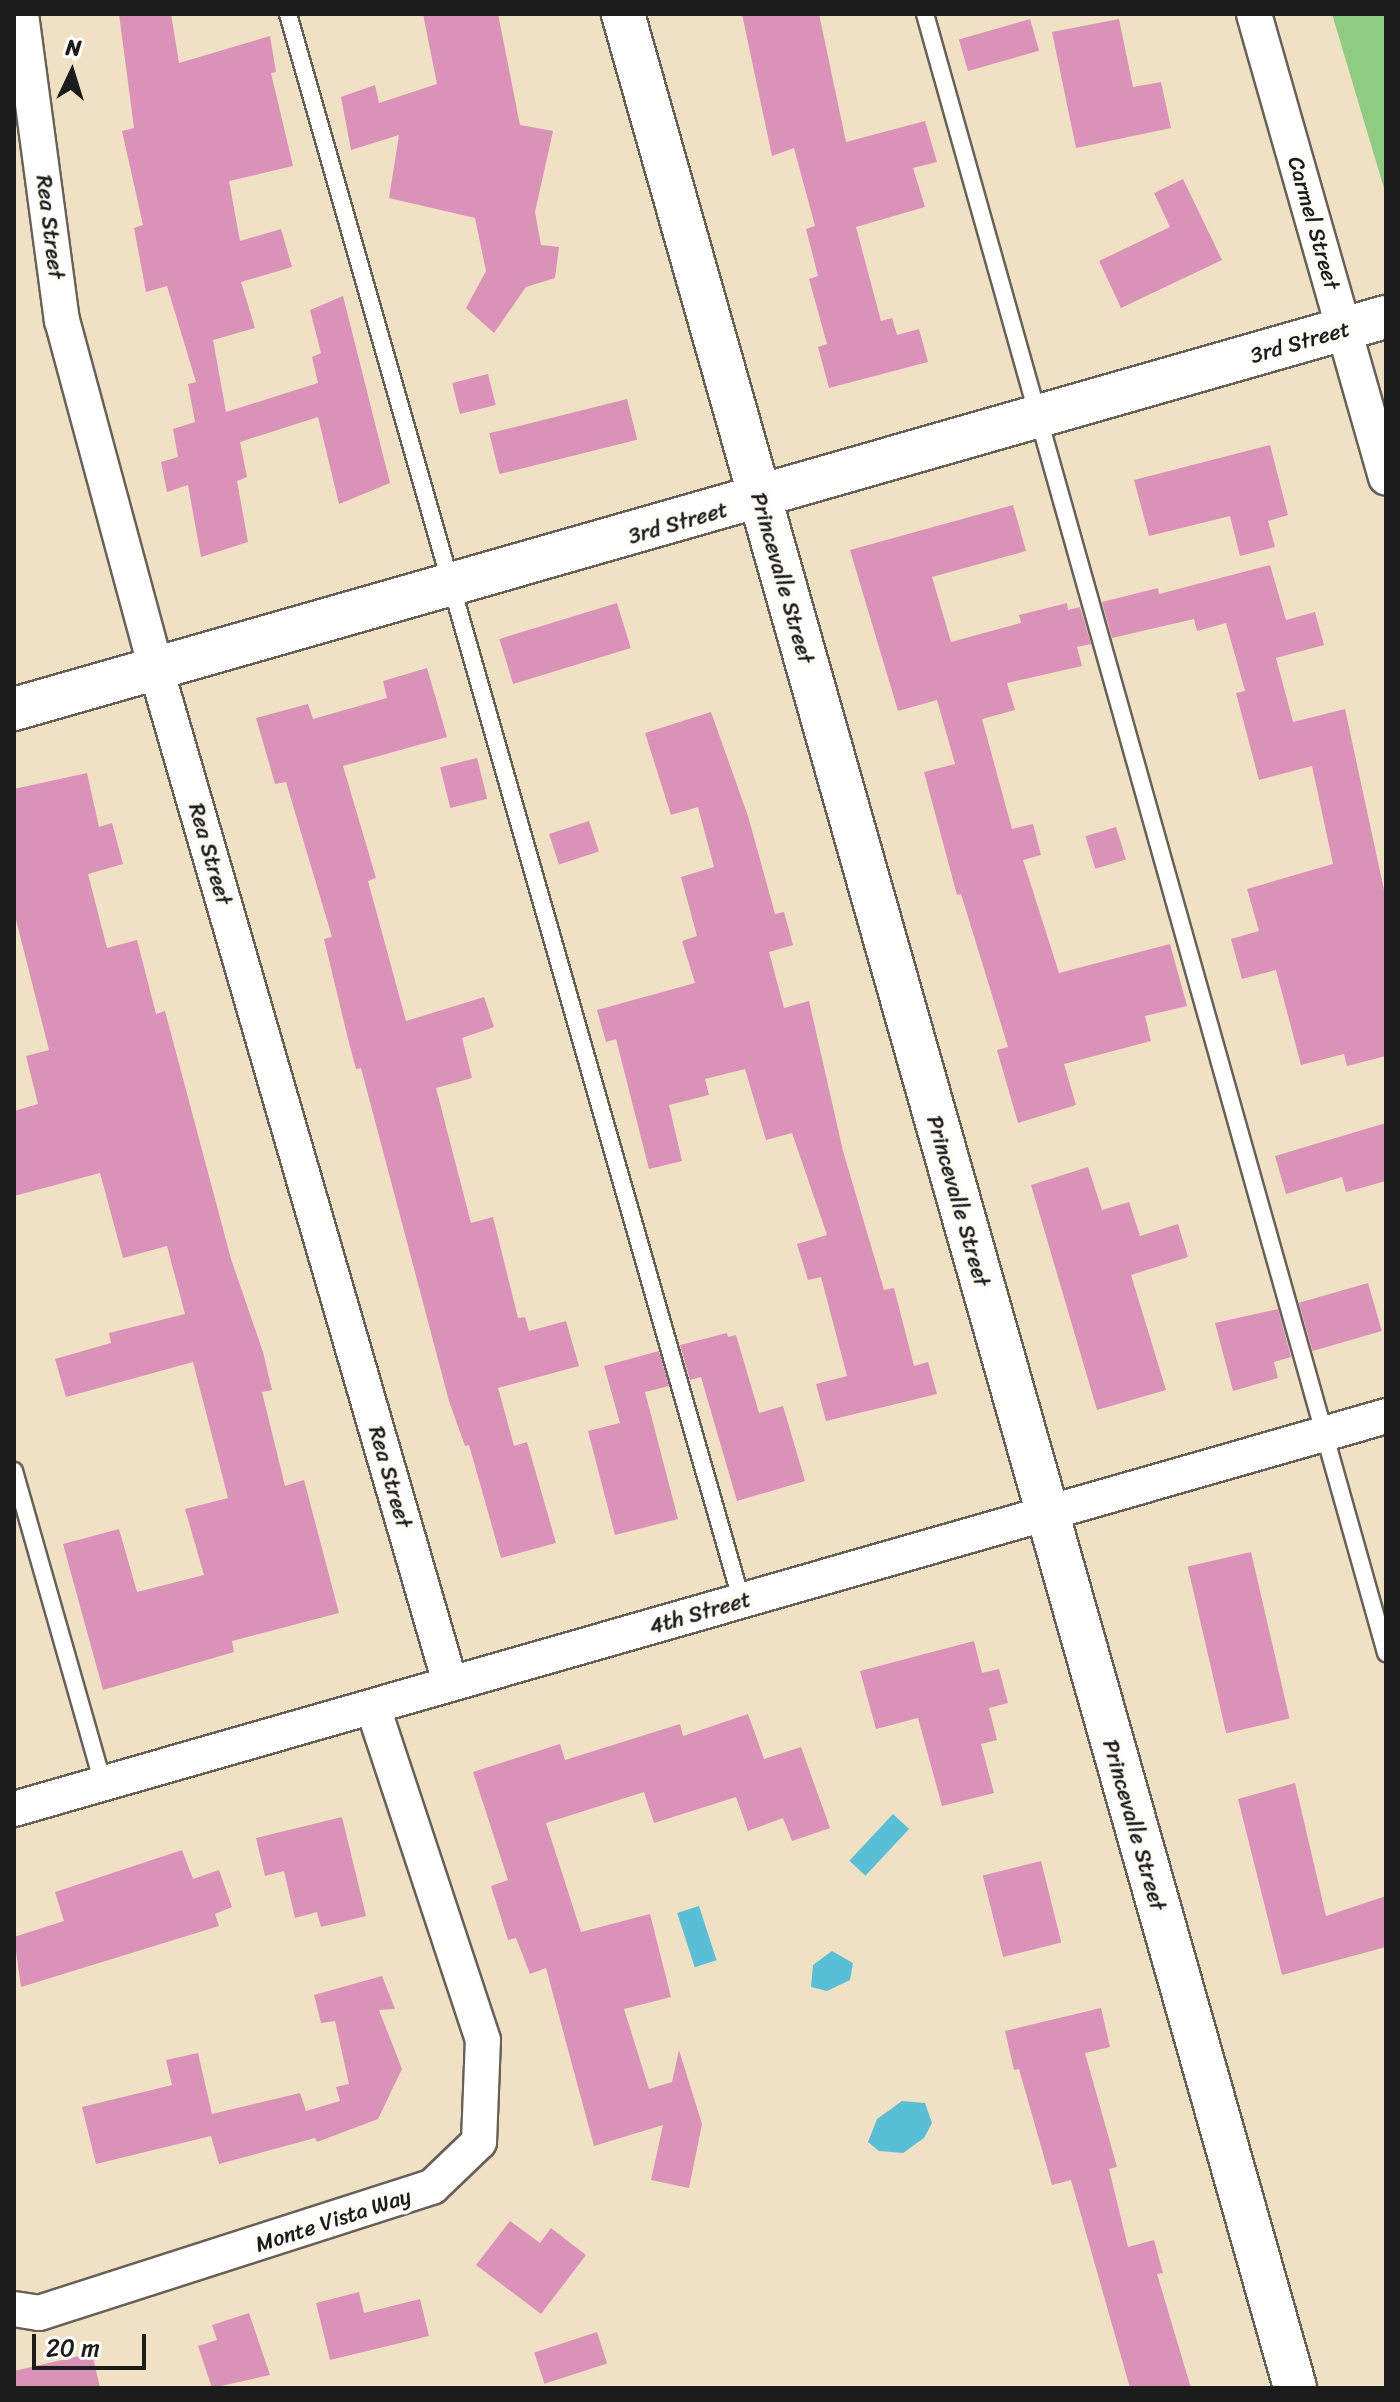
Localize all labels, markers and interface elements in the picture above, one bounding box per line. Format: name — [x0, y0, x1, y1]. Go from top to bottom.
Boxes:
text: N — [65, 28, 83, 68]
north arrow — [32, 32, 112, 112]
street label: Carmel Street — [1282, 153, 1346, 293]
street label: Rea Street — [30, 173, 70, 281]
street label: 3rd Street — [1247, 315, 1353, 369]
street label: Princevalle Street — [745, 489, 819, 667]
street label: 3rd Street — [625, 496, 731, 550]
street label: Rea Street — [183, 800, 237, 908]
street label: Princevalle Street — [921, 1112, 995, 1290]
street label: Rea Street — [363, 1423, 417, 1531]
street label: 4th Street — [646, 1586, 754, 1640]
street label: Princevalle Street — [1097, 1736, 1171, 1914]
street label: Monte Vista Way — [252, 2182, 414, 2258]
scale bar — [36, 2318, 150, 2368]
text: 20 m — [46, 2327, 100, 2369]

